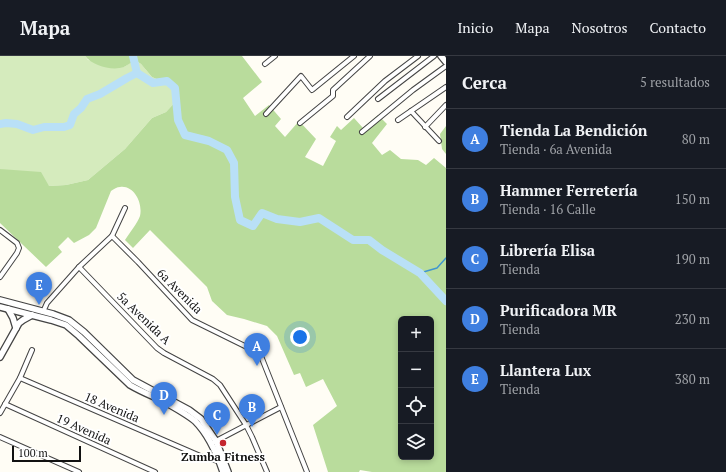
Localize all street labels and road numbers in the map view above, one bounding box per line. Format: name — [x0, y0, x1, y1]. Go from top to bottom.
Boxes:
street label: 6a Avenida — [154, 265, 206, 317]
street label: 5a Avenida A — [114, 289, 175, 348]
street label: 18 Avenida — [82, 389, 142, 425]
street label: 19 Avenida — [54, 410, 114, 448]

